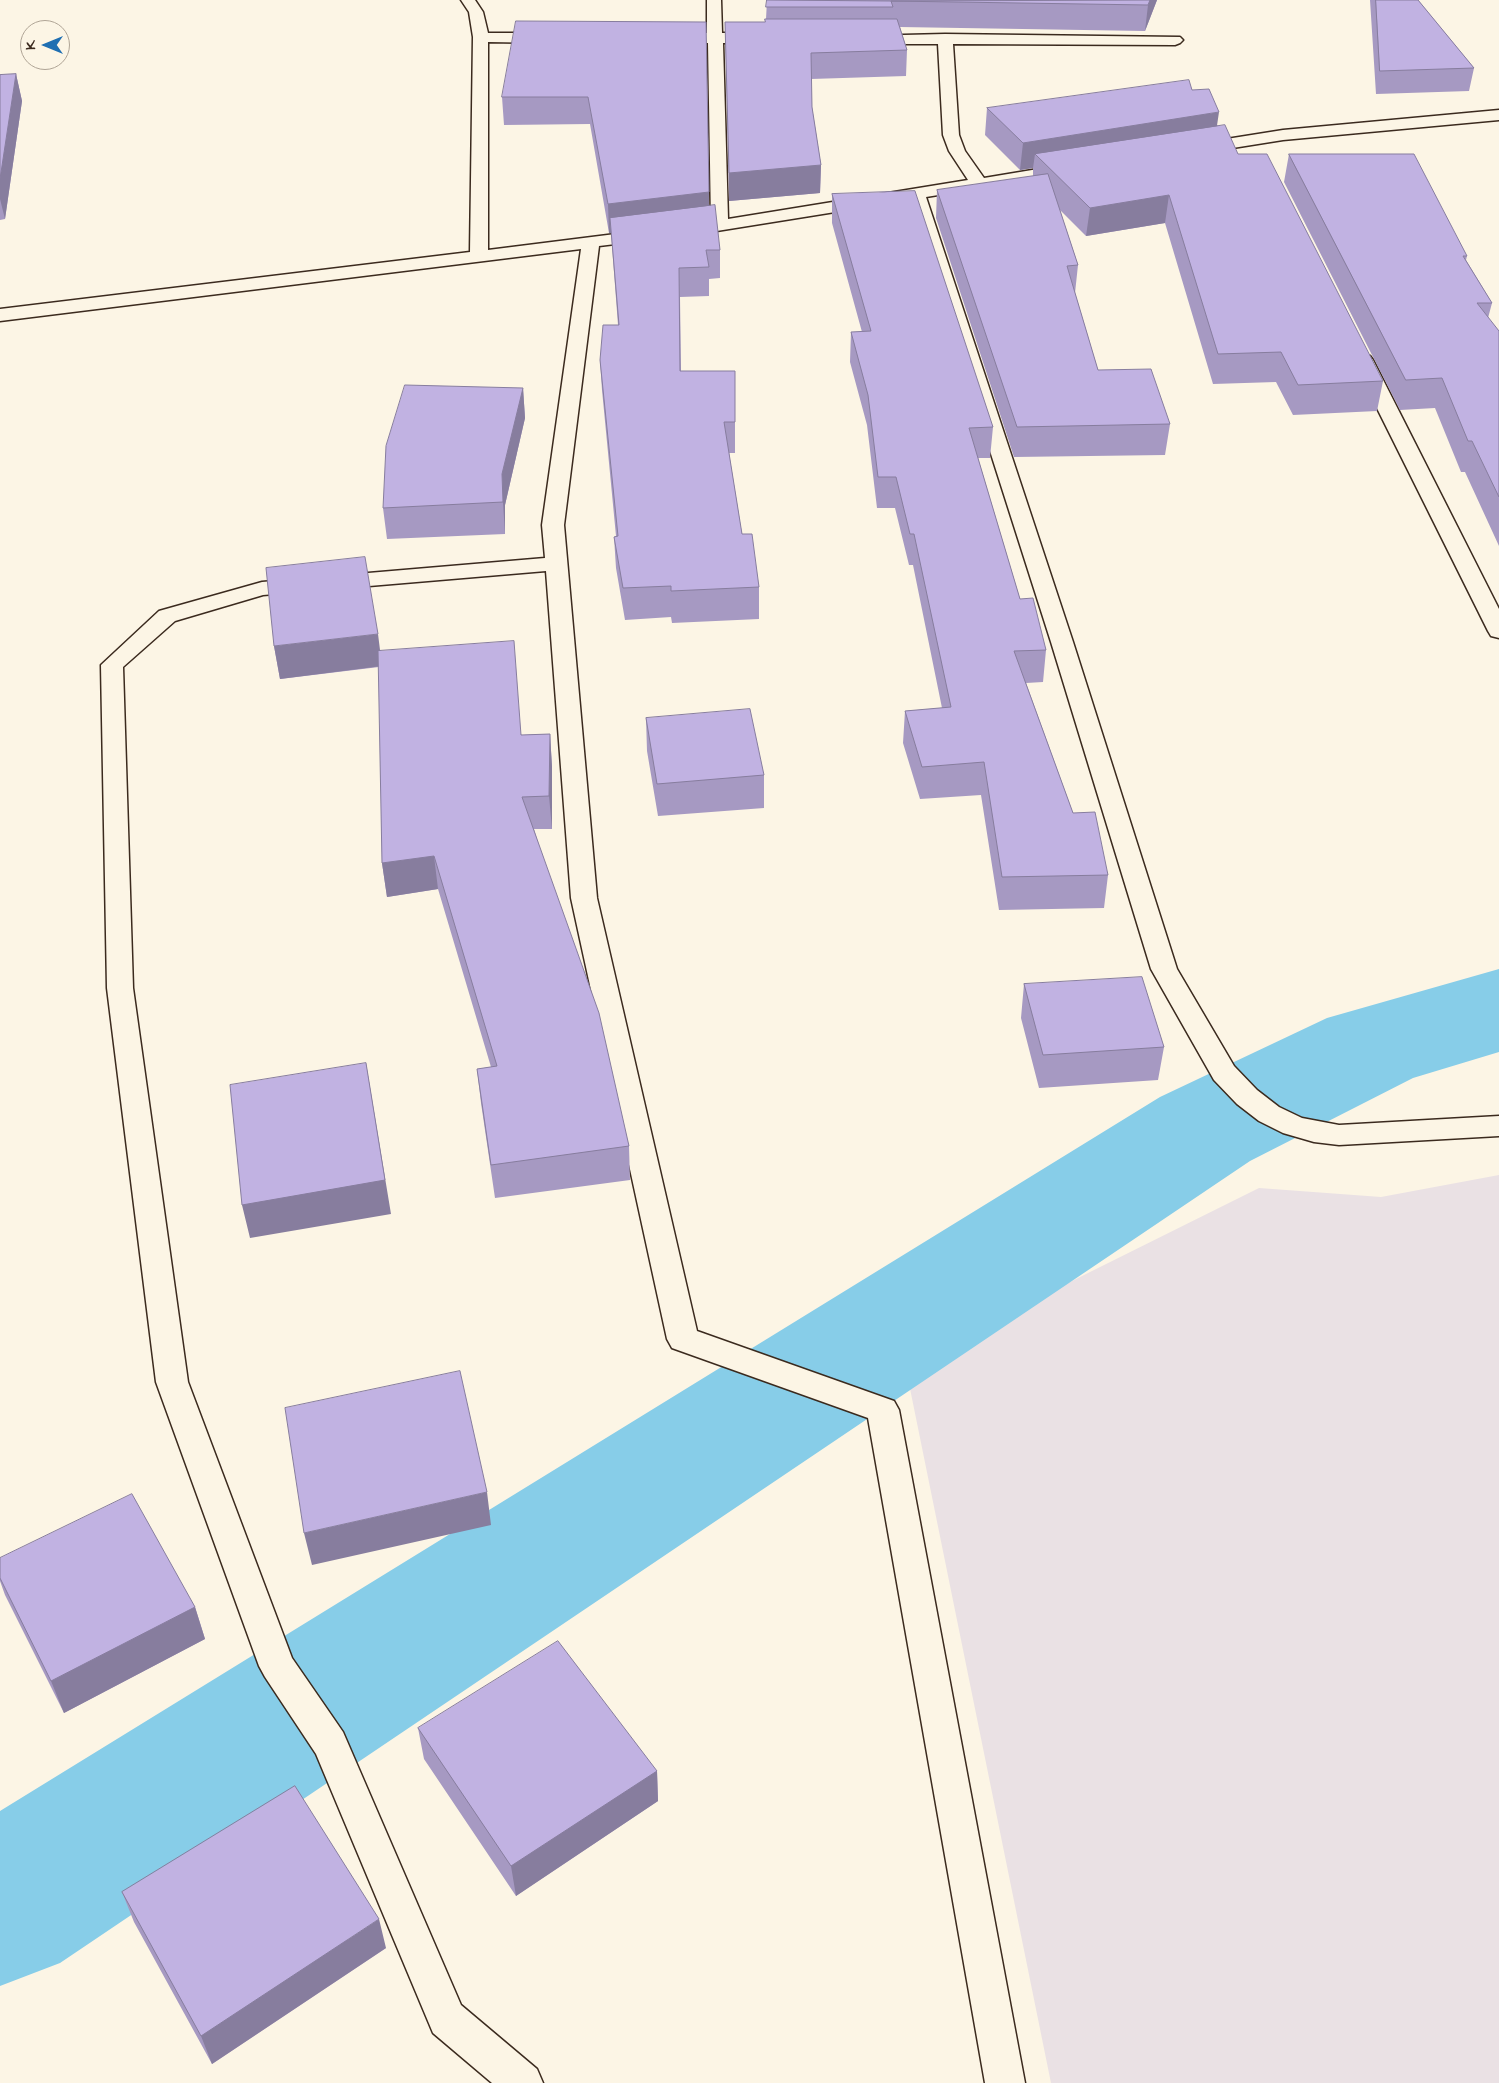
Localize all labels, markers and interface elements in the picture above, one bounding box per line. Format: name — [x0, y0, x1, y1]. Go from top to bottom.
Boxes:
north arrow — [20, 20, 70, 70]
text: K — [22, 40, 40, 50]

